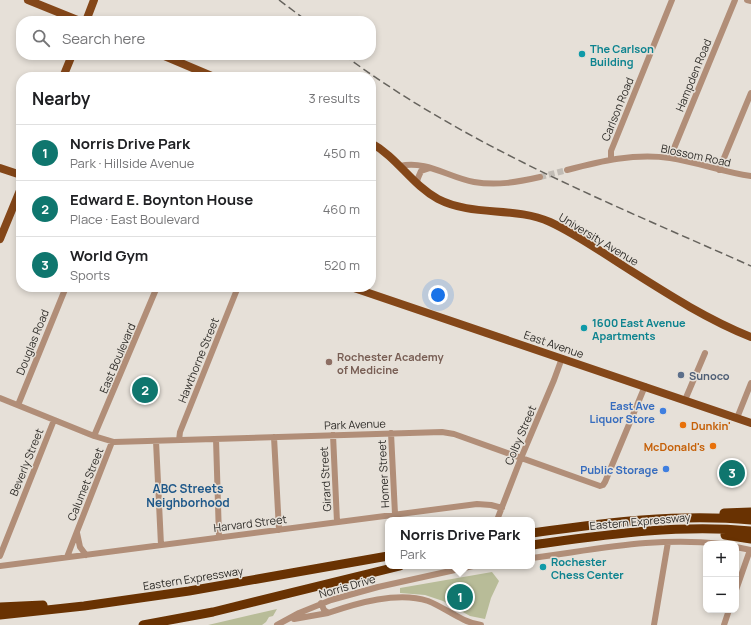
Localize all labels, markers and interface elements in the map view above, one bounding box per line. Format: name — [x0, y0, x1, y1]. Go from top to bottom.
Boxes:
search box — [16, 16, 376, 60]
icon: search — [30, 27, 52, 49]
text: Search here — [62, 28, 145, 49]
street label: Hampden Road — [672, 36, 714, 114]
place label: The Carlson Building — [590, 41, 654, 69]
marker: The Carlson Building — [577, 49, 587, 59]
street label: Carlson Road — [597, 75, 637, 143]
text: Nearby — [32, 87, 90, 110]
text: 3 results — [308, 89, 360, 107]
text: Norris Drive Park — [70, 133, 190, 154]
street label: Blossom Road — [660, 140, 732, 170]
text: 1 — [42, 144, 48, 162]
text: 450 m — [323, 144, 360, 162]
text: Park · Hillside Avenue — [70, 154, 194, 172]
text: Edward E. Boynton House — [70, 189, 253, 210]
text: 2 — [41, 200, 49, 218]
text: 460 m — [323, 200, 360, 218]
street label: University Avenue — [556, 209, 642, 269]
text: Place · East Boulevard — [70, 210, 200, 228]
text: World Gym — [70, 245, 148, 266]
text: 3 — [41, 256, 49, 274]
text: 520 m — [324, 256, 360, 274]
text: Sports — [70, 266, 110, 284]
your location — [428, 285, 448, 305]
street label: Douglas Road — [12, 307, 52, 377]
street label: Hawthorne Street — [174, 315, 222, 405]
place label: 1600 East Avenue Apartments — [592, 315, 686, 343]
street label: East Boulevard — [95, 321, 139, 395]
marker: 1600 East Avenue Apartments — [579, 323, 589, 333]
street label: East Avenue — [522, 327, 586, 361]
place label: Rochester Academy of Medicine — [337, 349, 444, 377]
marker: Rochester Academy of Medicine — [324, 357, 334, 367]
place label: Sunoco — [689, 368, 730, 383]
marker: Sunoco — [676, 370, 686, 380]
pin: 2 — [132, 375, 158, 405]
place label: East Ave Liquor Store — [590, 398, 655, 426]
street label: Colby Street — [501, 403, 539, 467]
marker: East Ave Liquor Store — [658, 406, 668, 416]
street label: Park Avenue — [324, 415, 387, 433]
place label: Dunkin' — [691, 418, 731, 433]
marker: Dunkin' — [678, 420, 688, 430]
street label: Beverly Street — [6, 426, 46, 498]
place label: McDonald's — [644, 439, 705, 454]
street label: Homer Street — [374, 440, 392, 508]
marker: McDonald's — [708, 441, 718, 451]
street label: Calumet Street — [63, 445, 107, 523]
street label: Girard Street — [316, 446, 334, 512]
pin: 3 — [719, 458, 745, 488]
place label: Public Storage — [580, 462, 658, 477]
marker: Public Storage — [661, 464, 671, 474]
district label: ABC Streets Neighborhood — [146, 480, 230, 511]
street label: Eastern Expressway — [589, 509, 691, 533]
street label: Harvard Street — [212, 511, 288, 535]
popup — [385, 517, 535, 569]
text: Norris Drive Park — [400, 524, 520, 545]
map controls — [703, 541, 739, 613]
button: + — [703, 541, 739, 577]
text: Park — [400, 545, 426, 563]
place label: Rochester Chess Center — [551, 554, 624, 582]
marker: Rochester Chess Center — [538, 562, 548, 572]
street label: Eastern Expressway — [142, 563, 244, 593]
street label: Norris Drive — [317, 571, 378, 601]
button: − — [703, 577, 739, 613]
pin: 1 — [447, 582, 473, 612]

